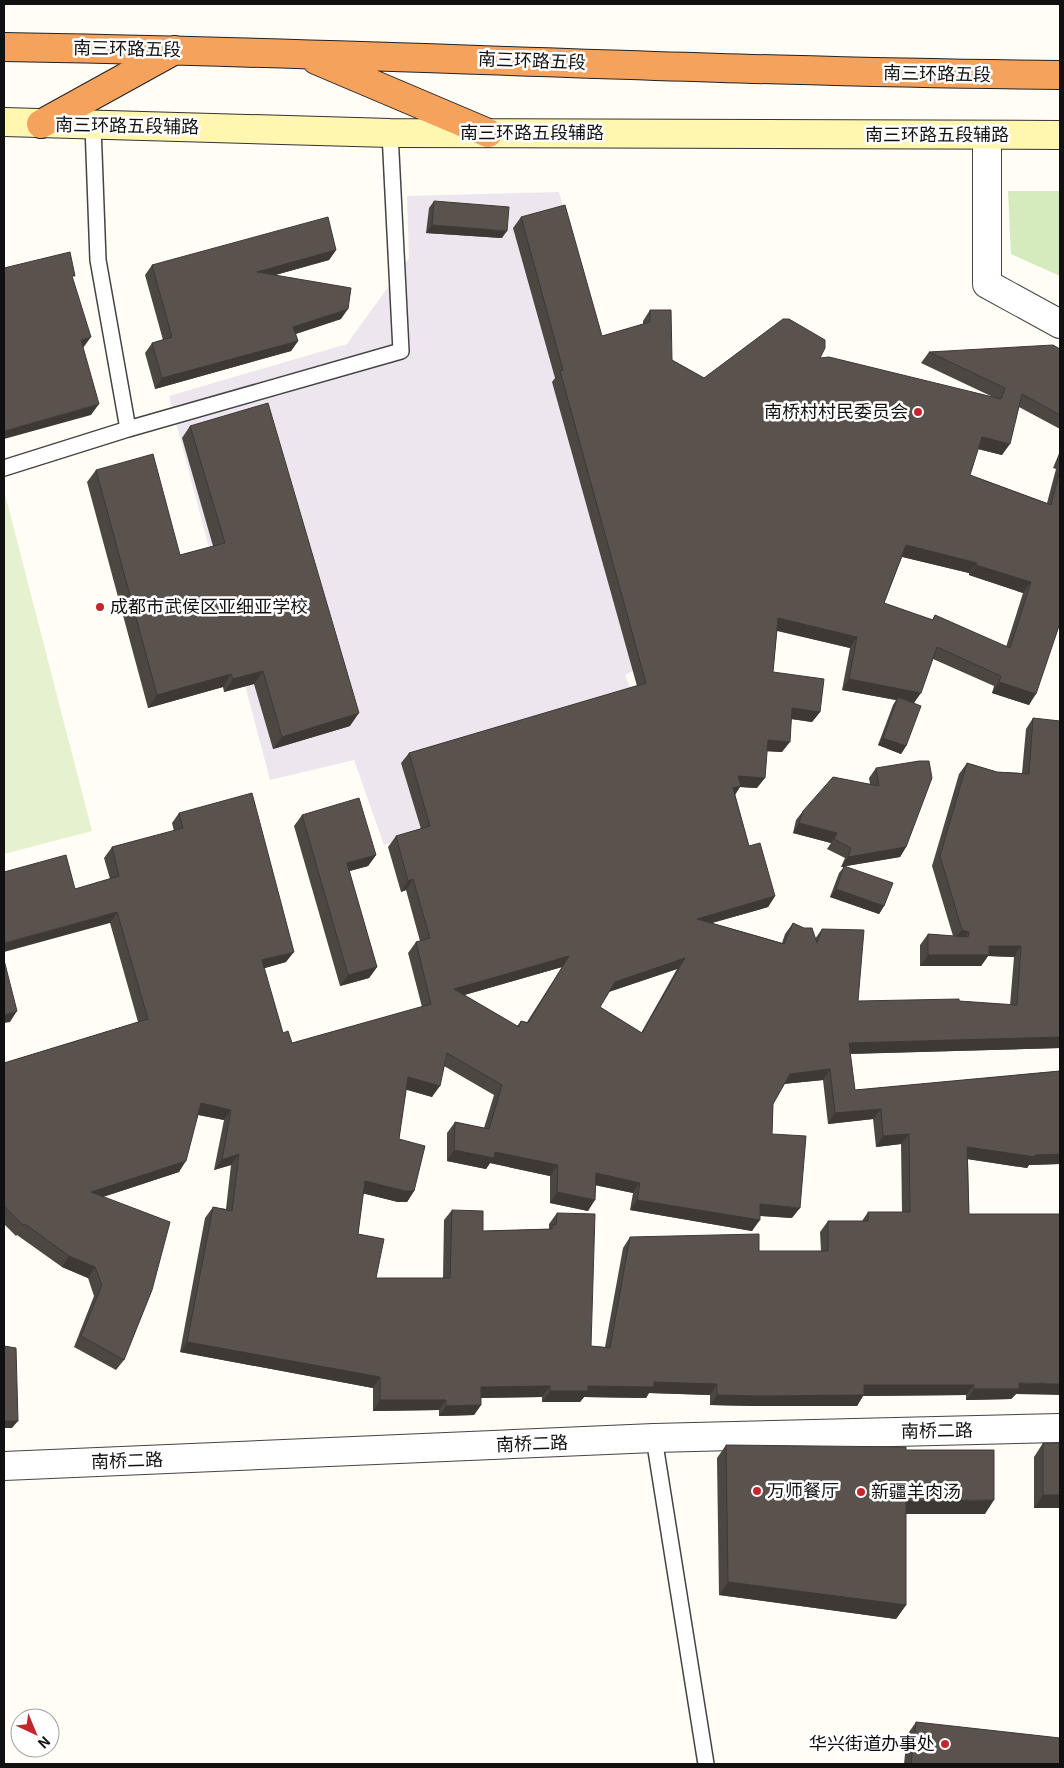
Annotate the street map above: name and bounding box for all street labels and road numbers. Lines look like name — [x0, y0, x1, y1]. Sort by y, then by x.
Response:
street label: 南三环路五段 — [73, 33, 181, 61]
street label: 南三环路五段 — [478, 44, 586, 74]
street label: 南三环路五段 — [883, 58, 991, 86]
street label: 南三环路五段辅路 — [55, 110, 199, 138]
street label: 南三环路五段辅路 — [460, 118, 604, 144]
street label: 南三环路五段辅路 — [865, 120, 1009, 146]
street label: 南桥二路 — [901, 1415, 973, 1443]
street label: 南桥二路 — [495, 1428, 568, 1456]
street label: 南桥二路 — [90, 1445, 163, 1473]

